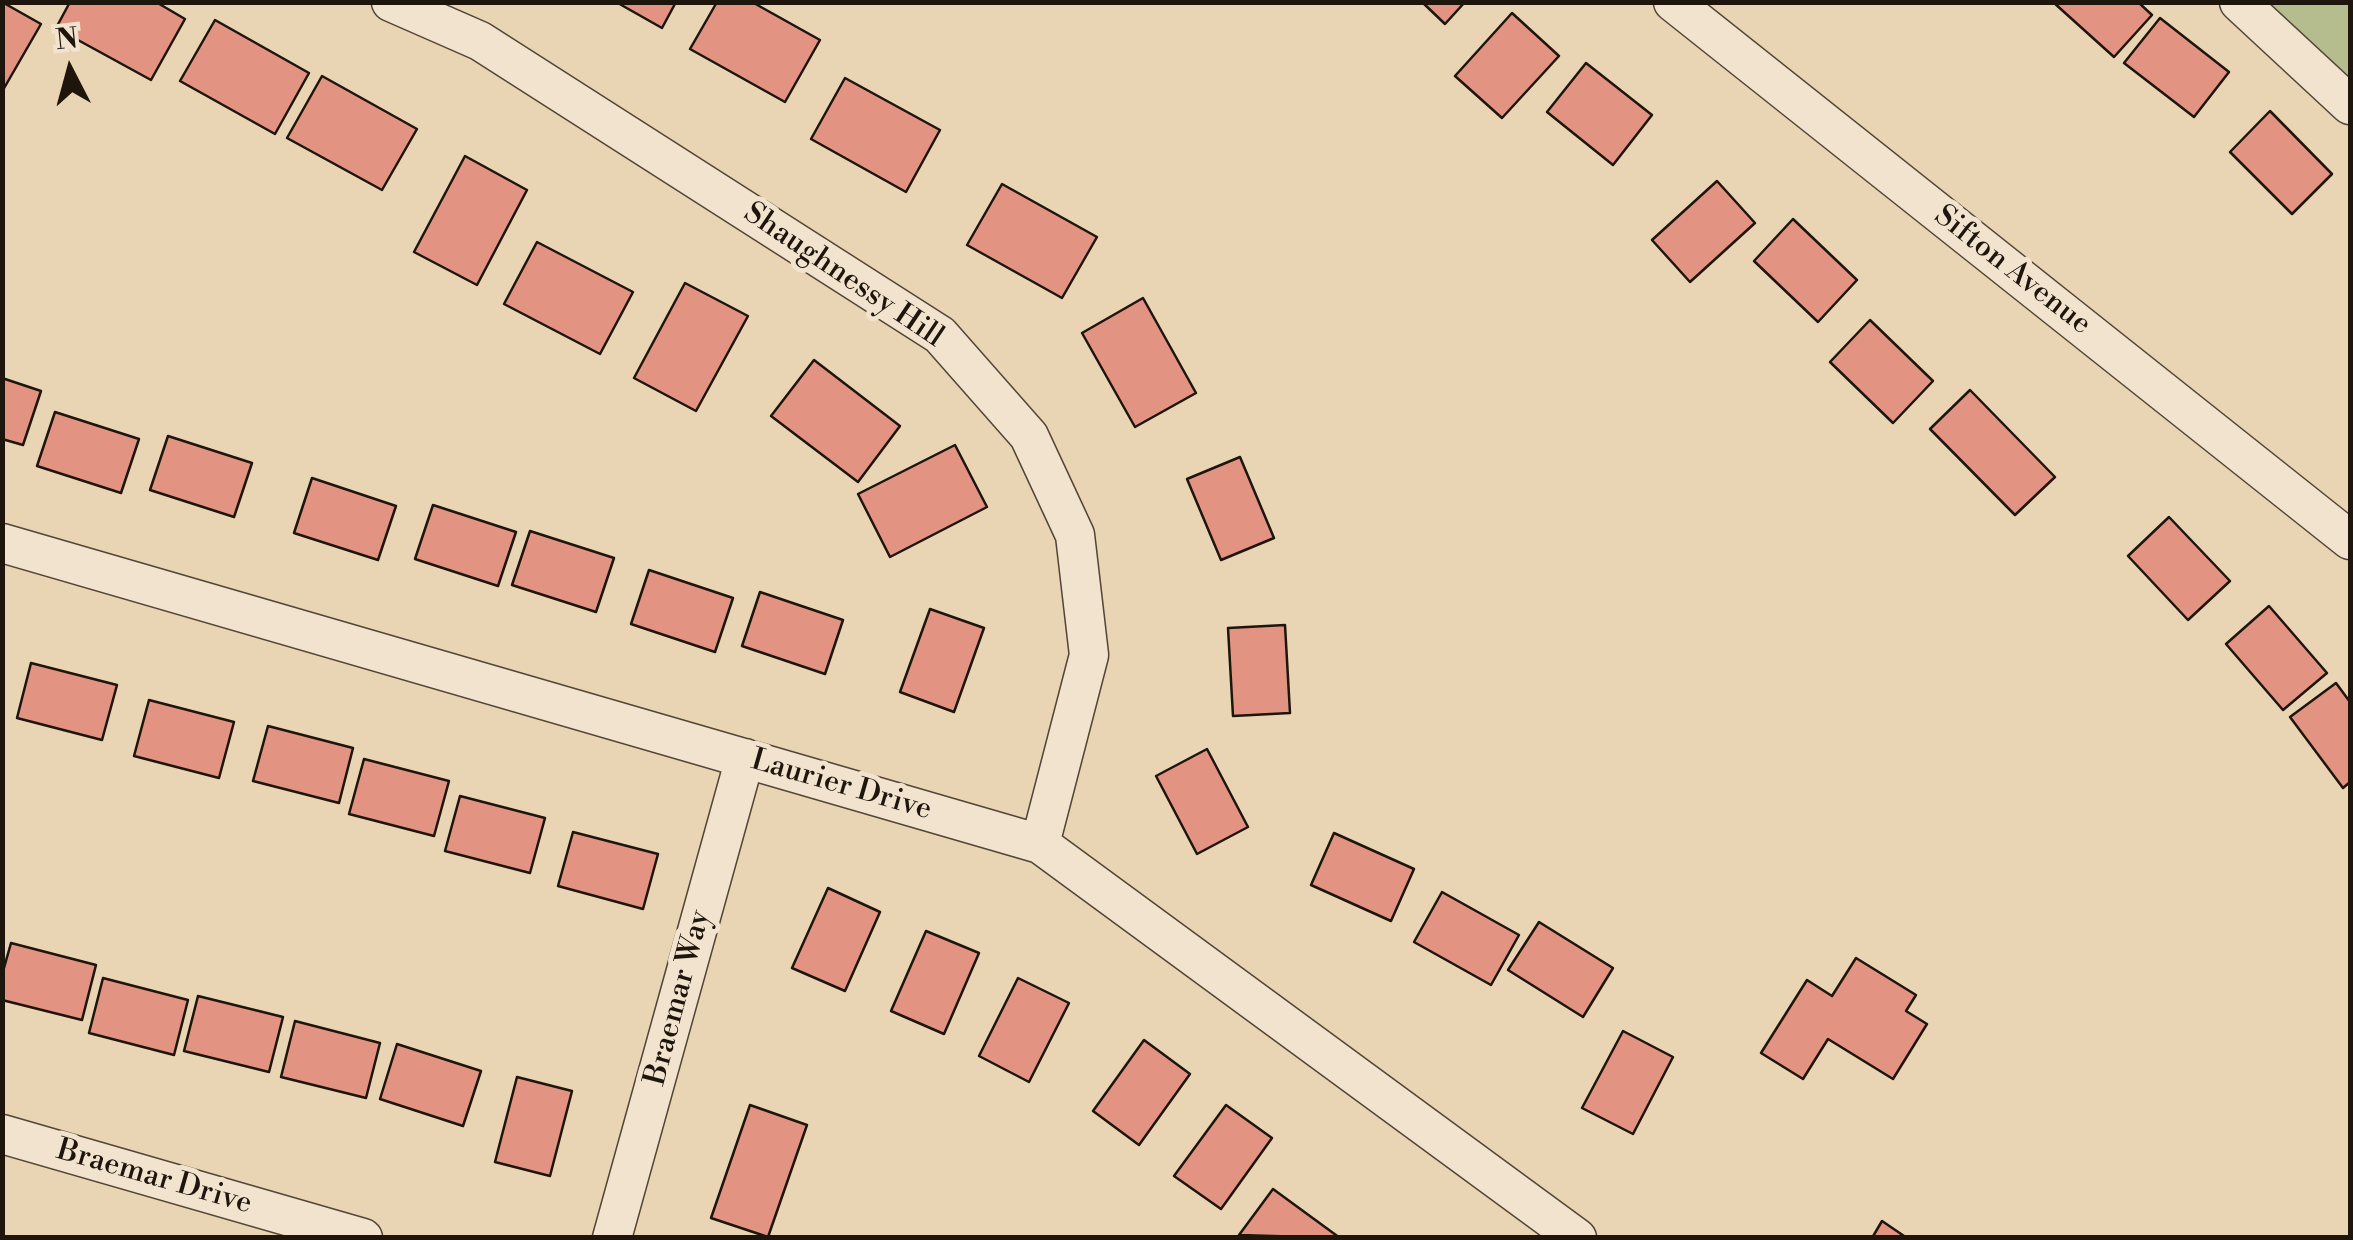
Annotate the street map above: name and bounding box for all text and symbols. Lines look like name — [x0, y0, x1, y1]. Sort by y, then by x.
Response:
north arrow — [20, 20, 120, 120]
text: N — [54, 21, 80, 58]
street label: Shaughnessy Hill — [736, 196, 950, 356]
street label: Sifton Avenue — [1926, 199, 2098, 343]
street label: Laurier Drive — [747, 743, 935, 829]
street label: Braemar Way — [638, 907, 720, 1089]
street label: Braemar Drive — [52, 1133, 256, 1223]

